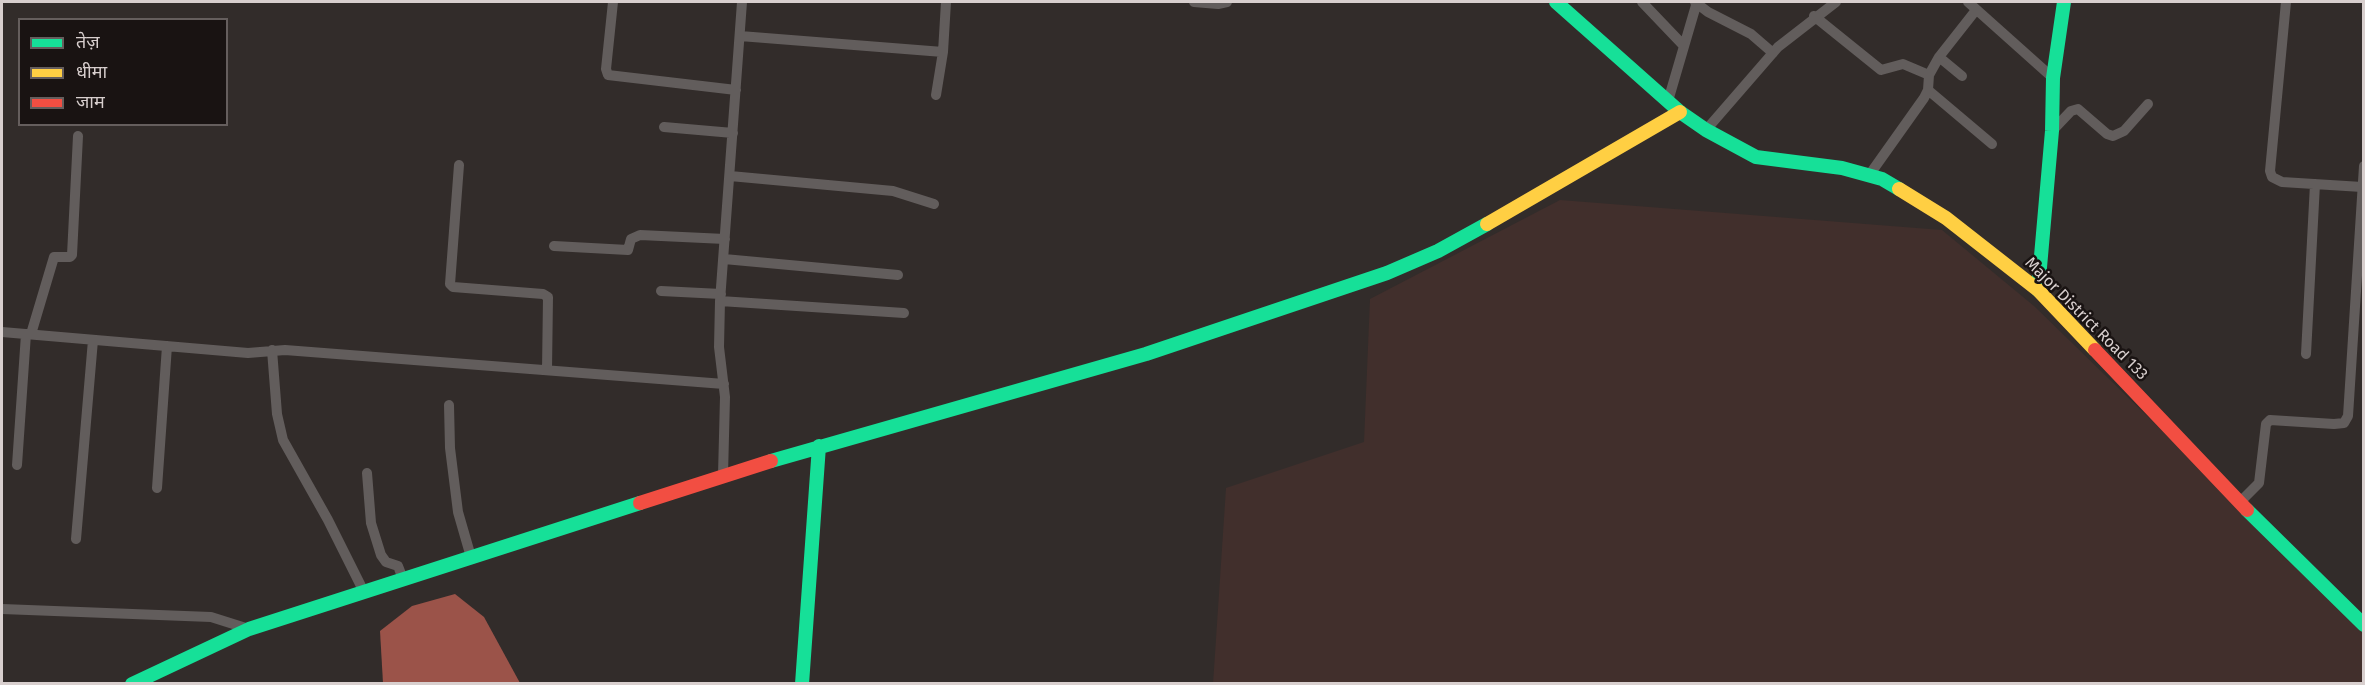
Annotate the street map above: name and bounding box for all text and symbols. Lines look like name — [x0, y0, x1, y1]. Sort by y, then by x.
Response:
legend — [18, 18, 228, 126]
text: तेज़ — [76, 31, 100, 53]
text: धीमा — [76, 61, 107, 83]
text: जाम — [76, 91, 105, 113]
street label: Major District Road 133 — [2021, 254, 2151, 384]

